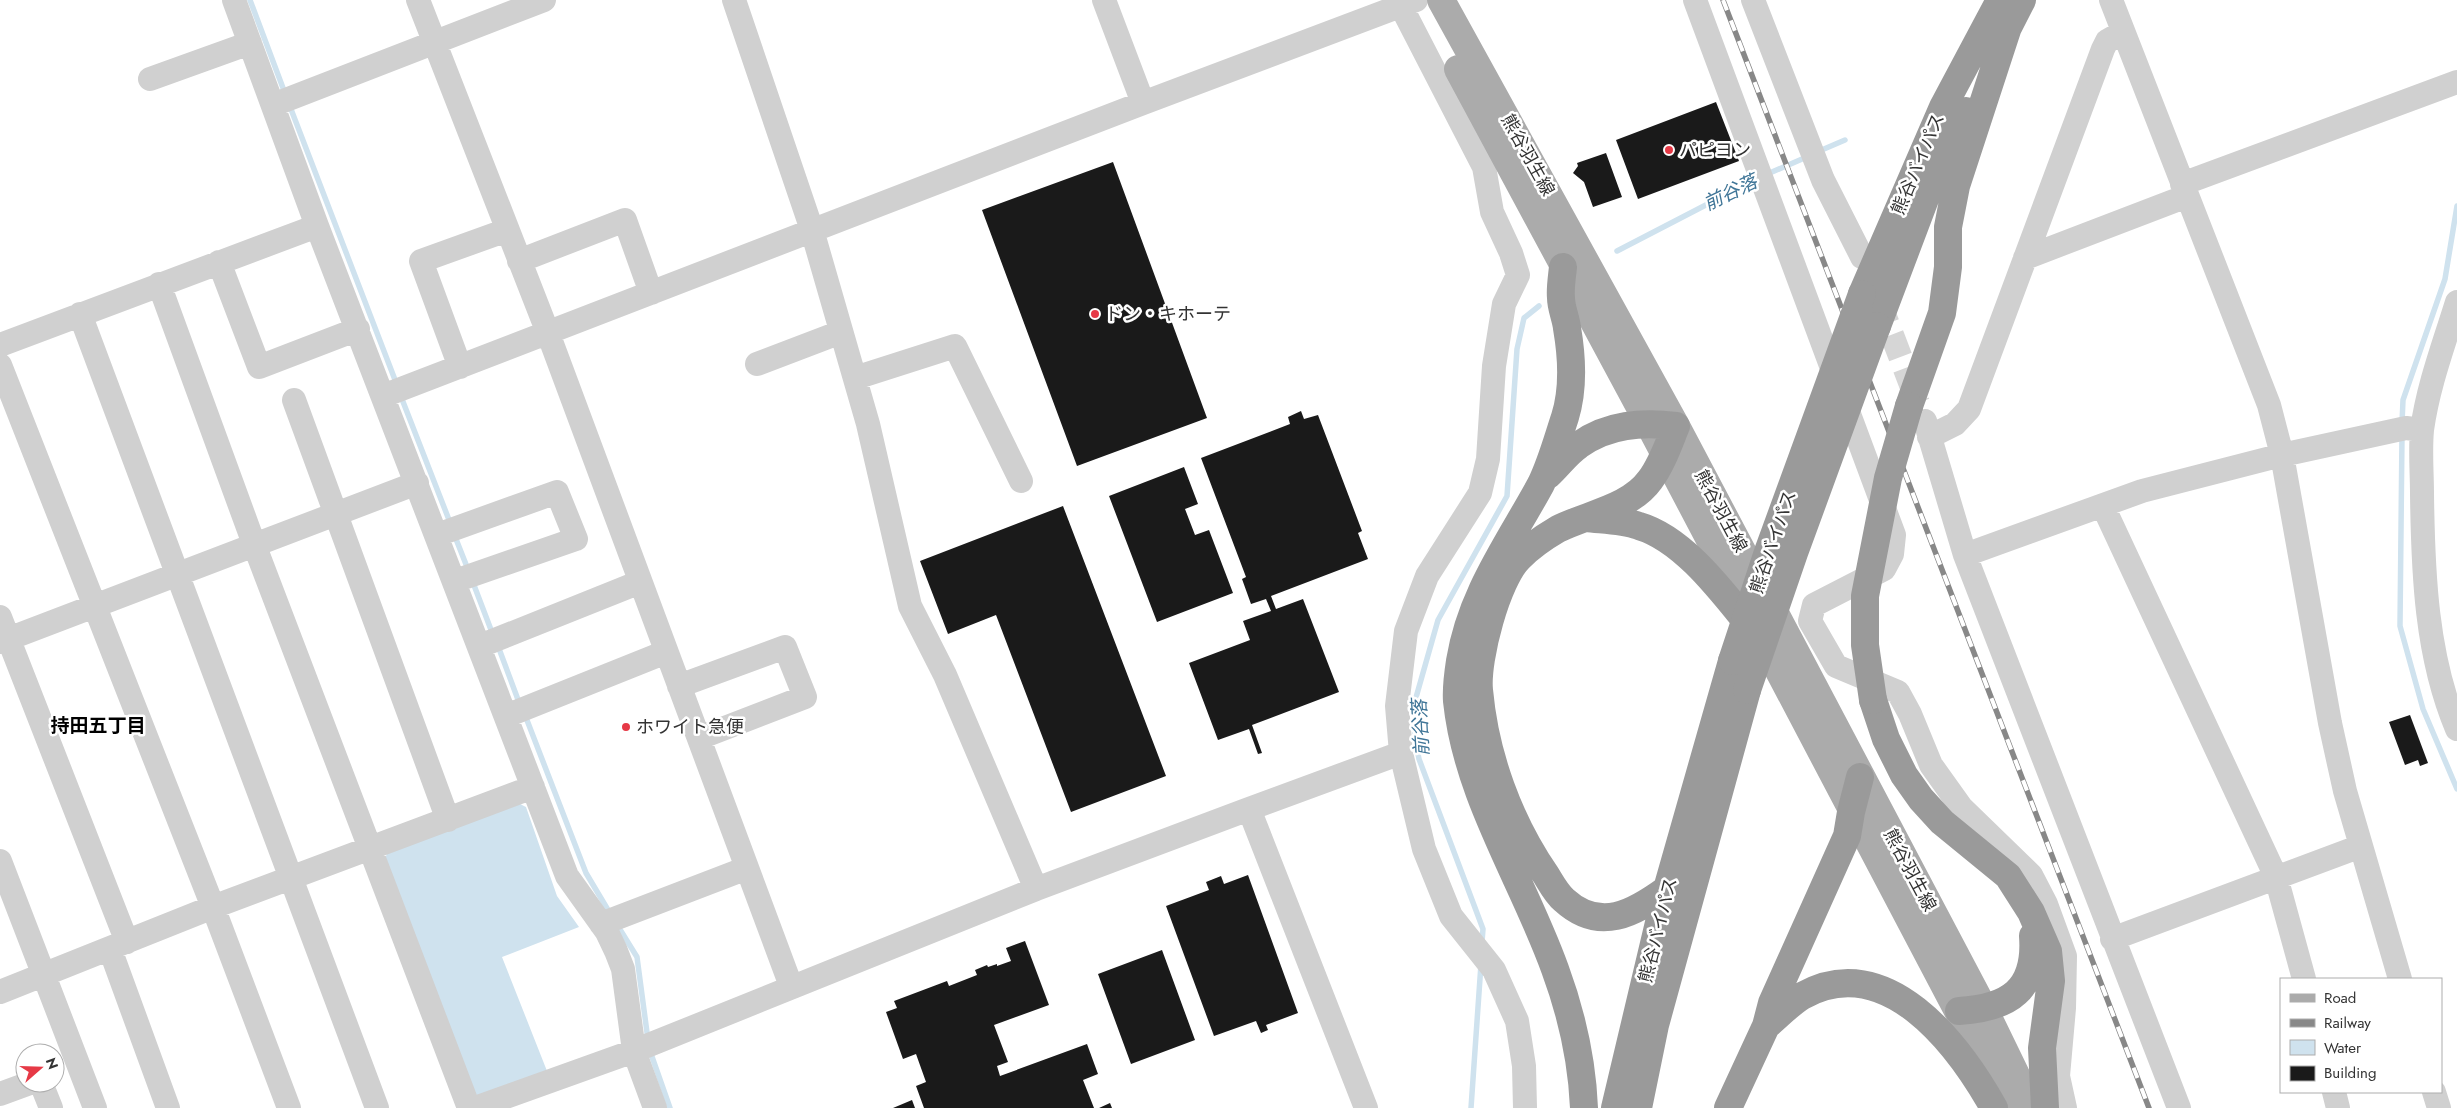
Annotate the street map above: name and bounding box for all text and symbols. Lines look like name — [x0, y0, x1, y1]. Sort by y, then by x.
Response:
street label: 熊谷羽生線 — [1495, 109, 1561, 201]
street label: 熊谷バイパス — [1885, 109, 1951, 219]
place label: パピヨン — [1679, 137, 1751, 163]
marker: パピヨン — [1663, 144, 1675, 156]
water label: 前谷落 — [1699, 167, 1764, 217]
place label: ドン・キホーテ — [1105, 301, 1231, 327]
marker: ドン・キホーテ — [1089, 308, 1101, 320]
street label: 熊谷羽生線 — [1688, 465, 1754, 557]
street label: 熊谷バイパス — [1743, 487, 1803, 597]
water label: 前谷落 — [1405, 696, 1435, 757]
district label: 持田五丁目 — [50, 712, 146, 739]
place label: ホワイト急便 — [636, 714, 744, 740]
marker: ホワイト急便 — [620, 721, 632, 733]
street label: 熊谷羽生線 — [1877, 824, 1943, 916]
street label: 熊谷バイパス — [1632, 875, 1684, 985]
legend — [2280, 978, 2442, 1093]
text: Road — [2324, 987, 2356, 1009]
text: Railway — [2324, 1012, 2371, 1034]
text: Water — [2324, 1037, 2362, 1059]
north arrow — [15, 1043, 65, 1093]
text: N — [41, 1055, 64, 1072]
text: Building — [2324, 1062, 2376, 1084]

